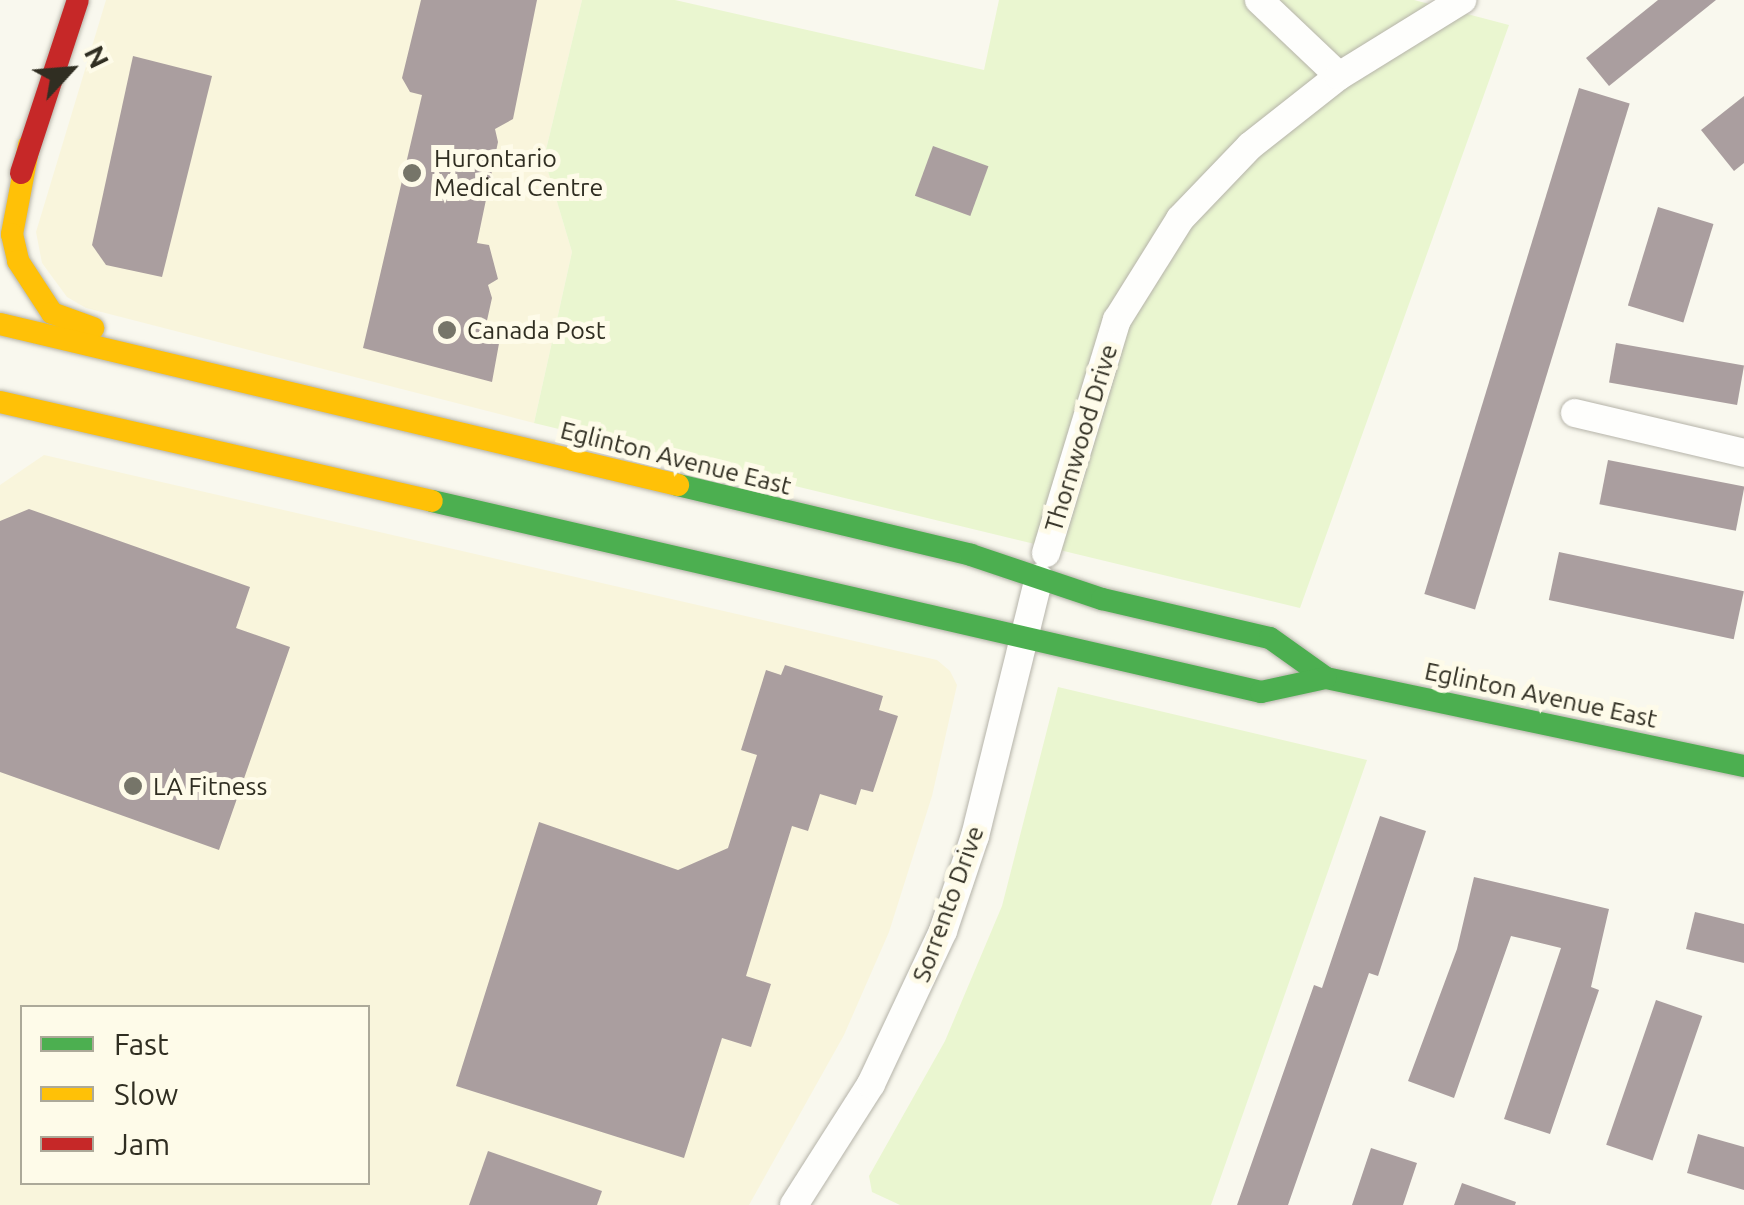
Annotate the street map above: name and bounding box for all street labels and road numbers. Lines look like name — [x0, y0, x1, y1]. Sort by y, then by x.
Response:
street label: Thornwood Drive — [1038, 341, 1124, 535]
street label: Eglinton Avenue East — [557, 415, 795, 501]
street label: Eglinton Avenue East — [1422, 656, 1660, 734]
street label: Sorrento Drive — [906, 822, 990, 986]

